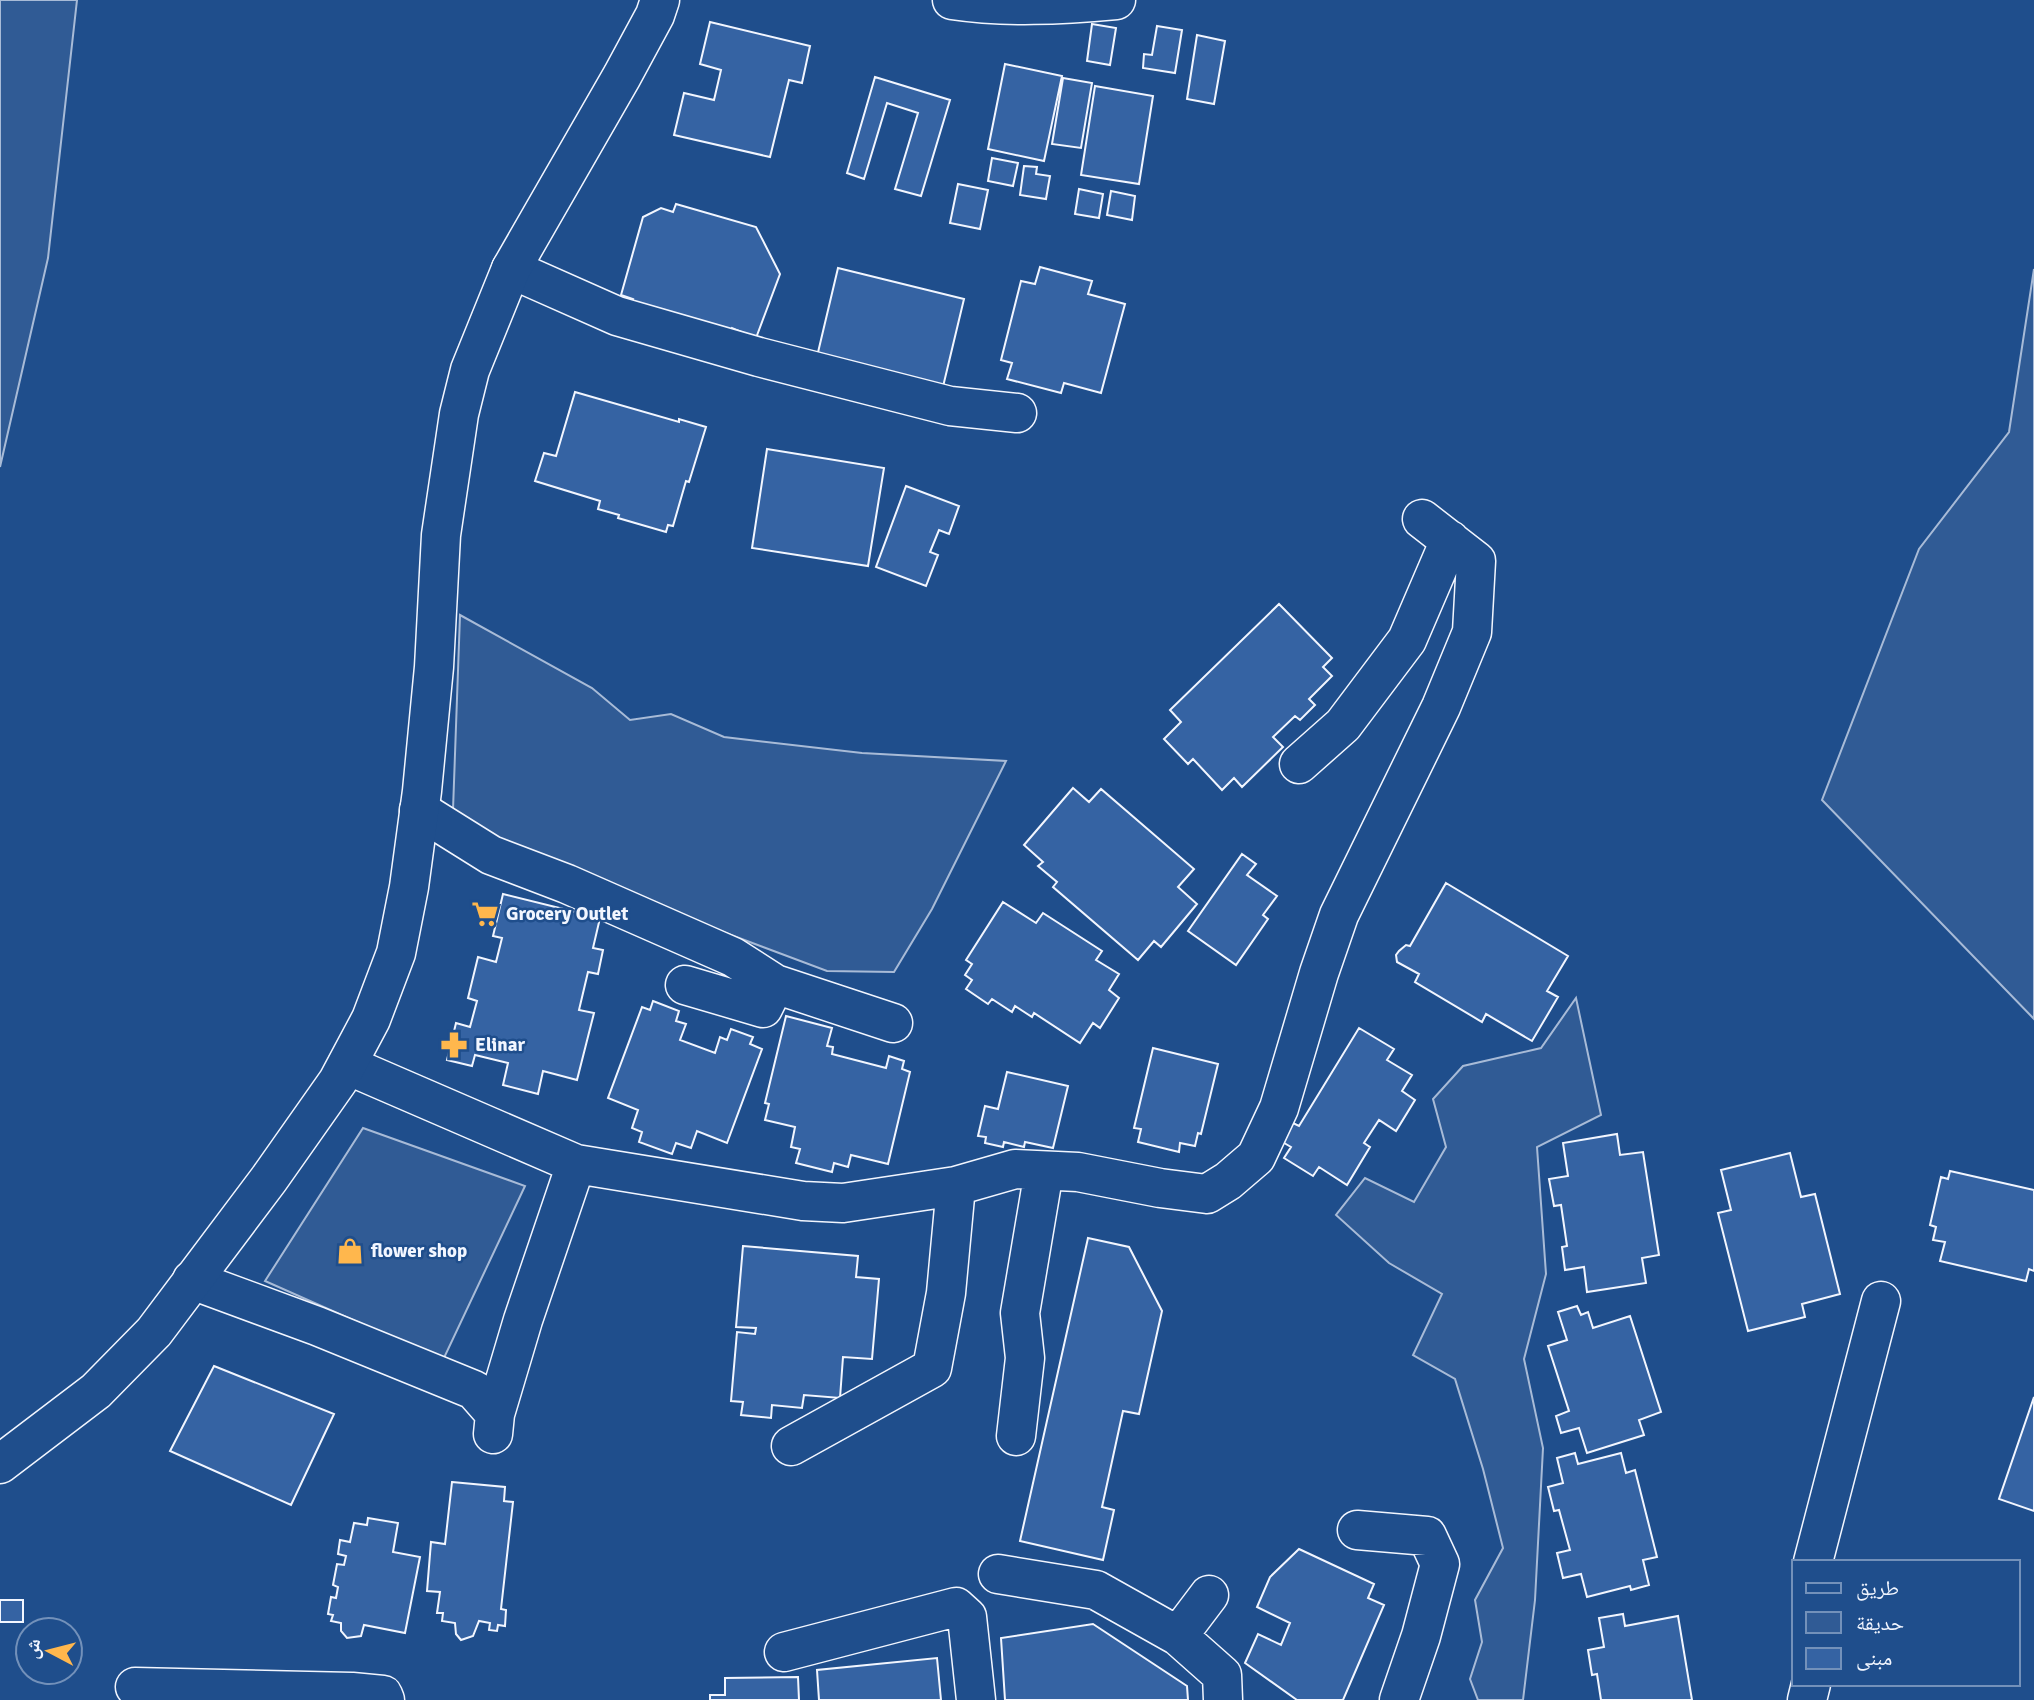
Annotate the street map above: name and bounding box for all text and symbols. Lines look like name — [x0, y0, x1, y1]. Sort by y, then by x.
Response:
supermarket icon: Grocery Outlet — [470, 899, 500, 929]
place label: Grocery Outlet — [506, 902, 628, 926]
pharmacy icon: Elinar — [439, 1030, 469, 1060]
place label: Elinar — [475, 1033, 525, 1057]
shop icon: flower shop — [335, 1236, 365, 1266]
place label: flower shop — [370, 1239, 467, 1263]
legend — [1792, 1560, 2020, 1686]
text: طريق — [1856, 1575, 1899, 1601]
text: حديقة — [1856, 1610, 1904, 1636]
north arrow — [14, 1616, 84, 1686]
text: ش — [20, 1638, 46, 1661]
text: مبنى — [1856, 1645, 1892, 1671]

